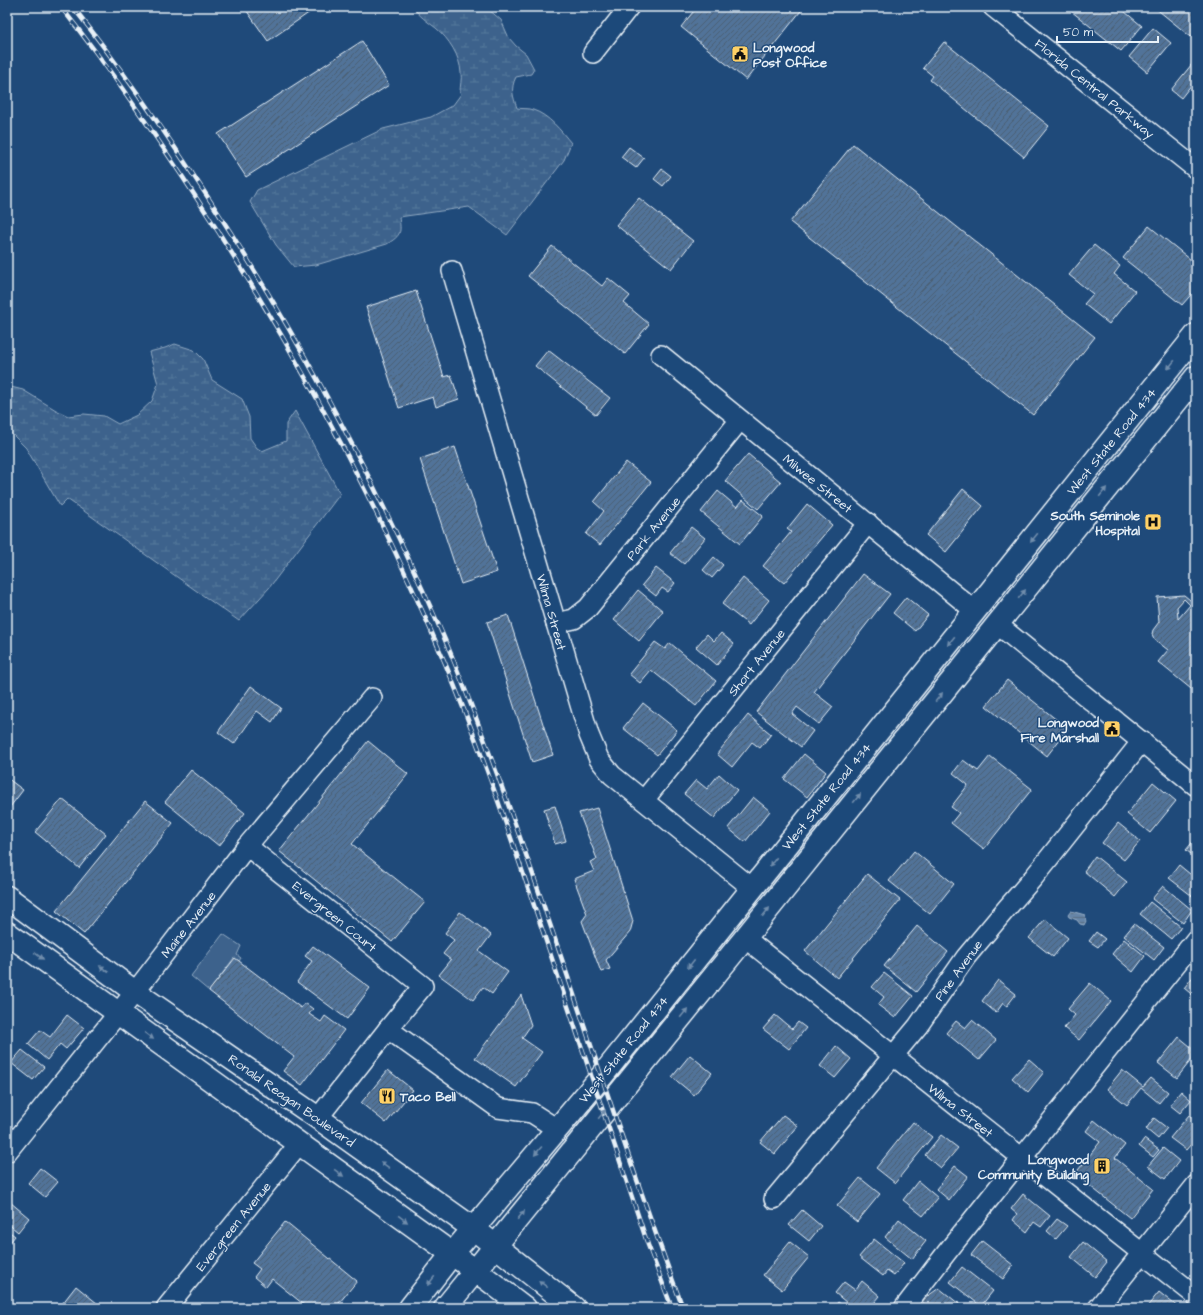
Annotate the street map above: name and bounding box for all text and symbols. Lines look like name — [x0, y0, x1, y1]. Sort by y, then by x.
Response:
scale bar — [1057, 18, 1158, 44]
text: 50 m — [1063, 24, 1094, 41]
street label: Florida Central Parkway — [1030, 35, 1158, 144]
place label: Longwood Post Office — [753, 39, 827, 72]
public building icon: Longwood Post Office — [730, 44, 750, 64]
one-way arrow — [1167, 360, 1176, 371]
street label: West State Road 434 — [1063, 384, 1161, 499]
street label: Milwee Street — [779, 450, 857, 518]
one-way arrow — [1099, 487, 1107, 498]
street label: Park Avenue — [622, 493, 685, 564]
place label: South Seminole Hospital — [1049, 507, 1140, 541]
hospital icon: South Seminole Hospital — [1143, 512, 1163, 532]
one-way arrow — [1029, 532, 1038, 543]
street label: Wilma Street — [532, 572, 571, 653]
one-way arrow — [1017, 588, 1026, 599]
street label: Short Avenue — [724, 625, 790, 700]
one-way arrow — [946, 635, 955, 646]
one-way arrow — [934, 691, 943, 702]
place label: Longwood Fire Marshall — [1020, 714, 1099, 747]
public building icon: Longwood Fire Marshall — [1102, 719, 1122, 739]
street label: West State Road 434 — [778, 739, 876, 854]
one-way arrow — [853, 793, 862, 804]
one-way arrow — [768, 857, 777, 868]
street label: Evergreen Court — [288, 877, 381, 958]
street label: Maine Avenue — [157, 887, 221, 962]
one-way arrow — [762, 907, 770, 918]
street label: Pine Avenue — [931, 936, 987, 1005]
one-way arrow — [33, 952, 44, 960]
one-way arrow — [687, 958, 695, 969]
one-way arrow — [99, 965, 109, 973]
street label: West State Road 434 — [575, 992, 673, 1107]
one-way arrow — [680, 1008, 689, 1019]
one-way arrow — [144, 1032, 155, 1040]
street label: Ronald Reagan Boulevard — [224, 1050, 359, 1152]
street label: Wilma Street — [924, 1080, 997, 1142]
restaurant icon: Taco Bell — [377, 1086, 397, 1106]
place label: Taco Bell — [399, 1088, 456, 1106]
one-way arrow — [598, 1109, 607, 1120]
one-way arrow — [534, 1146, 543, 1157]
place label: Longwood Community Building — [978, 1151, 1089, 1186]
building icon: Longwood Community Building — [1092, 1156, 1112, 1176]
one-way arrow — [380, 1161, 391, 1169]
one-way arrow — [334, 1169, 344, 1177]
street label: Evergreen Avenue — [192, 1178, 276, 1276]
one-way arrow — [516, 1210, 525, 1221]
one-way arrow — [397, 1214, 408, 1223]
one-way arrow — [427, 1276, 435, 1287]
one-way arrow — [538, 1280, 548, 1288]

